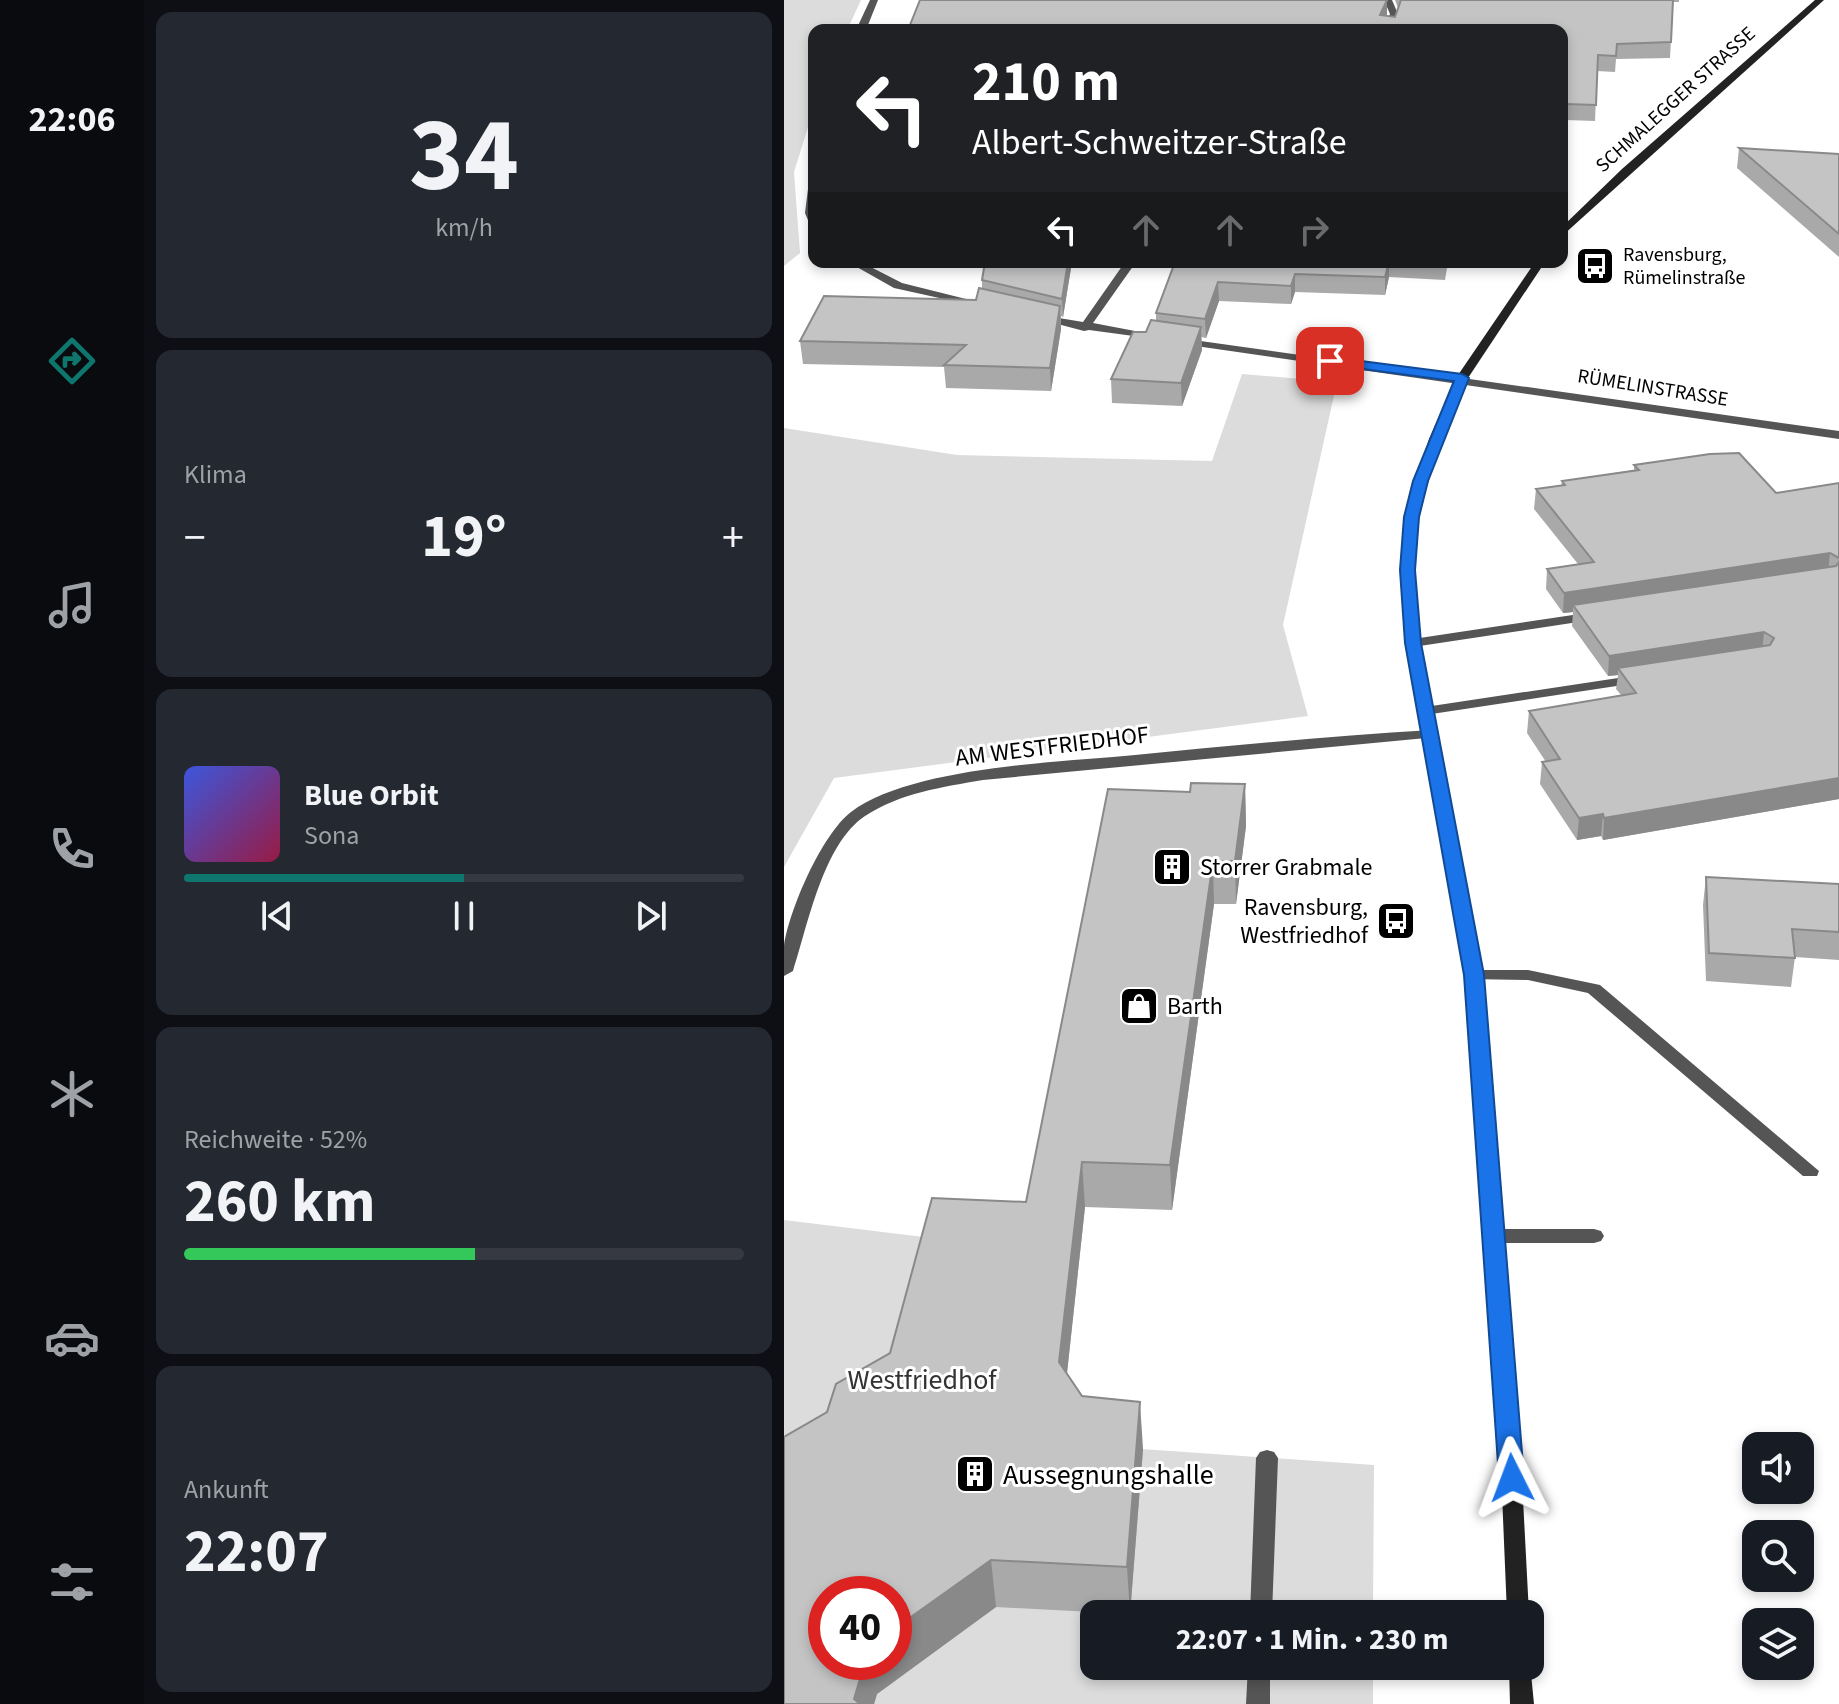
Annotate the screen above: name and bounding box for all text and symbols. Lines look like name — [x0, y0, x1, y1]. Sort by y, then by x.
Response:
street label: SCHMALEGGER STRASSE — [1590, 20, 1762, 179]
text: 210 m — [972, 43, 1120, 122]
icon: left — [840, 56, 944, 160]
text: 34 — [409, 83, 519, 231]
text: 22:06 — [29, 94, 115, 145]
text: Albert-Schweitzer-Straße — [972, 117, 1347, 168]
icon: left — [1040, 208, 1084, 252]
icon: ahead — [1124, 208, 1168, 252]
icon: ahead — [1208, 208, 1252, 252]
icon: right — [1292, 208, 1336, 252]
text: km/h — [435, 209, 493, 246]
place label: Ravensburg, Rümelinstraße — [1623, 241, 1746, 292]
bus stop icon: Ravensburg, Rümelinstraße — [1574, 245, 1616, 287]
pin — [1296, 327, 1364, 395]
icon: directions — [44, 333, 100, 389]
icon: arrive — [1308, 339, 1352, 383]
street label: RÜMELINSTRASSE — [1576, 362, 1730, 414]
text: Klima — [184, 456, 247, 493]
text: 19° — [421, 495, 507, 580]
text: − — [184, 507, 206, 570]
text: + — [722, 507, 744, 570]
icon: music — [44, 577, 100, 633]
street label: AM WESTFRIEDHOF — [953, 717, 1151, 776]
text: Blue Orbit — [304, 774, 439, 817]
text: Sona — [304, 817, 359, 854]
icon: phone — [44, 821, 100, 877]
building icon: Storrer Grabmale — [1151, 846, 1193, 888]
place label: Storrer Grabmale — [1200, 850, 1372, 885]
place label: Ravensburg, Westfriedhof — [1240, 890, 1369, 953]
icon: previous — [255, 894, 299, 938]
icon: pause — [442, 894, 486, 938]
icon: next — [629, 894, 673, 938]
bus stop icon: Ravensburg, Westfriedhof — [1375, 900, 1417, 942]
shop icon: Barth — [1118, 985, 1160, 1027]
place label: Barth — [1167, 989, 1223, 1024]
icon: climate — [44, 1066, 100, 1122]
text: Reichweite · 52% — [184, 1121, 367, 1158]
text: 260 km — [184, 1160, 375, 1245]
icon: car — [44, 1310, 100, 1366]
park label: Westfriedhof — [847, 1360, 997, 1400]
map controls — [1742, 1432, 1814, 1680]
button: sound — [1742, 1432, 1814, 1504]
position arrow — [1470, 1436, 1554, 1520]
building icon: Aussegnungshalle — [954, 1453, 996, 1495]
place label: Aussegnungshalle — [1003, 1455, 1214, 1495]
text: Ankunft — [184, 1471, 269, 1508]
text: 22:07 — [184, 1510, 329, 1595]
button: search — [1742, 1520, 1814, 1592]
icon: filters — [44, 1554, 100, 1610]
speed limit sign: 40 — [808, 1576, 912, 1680]
button: layers — [1742, 1608, 1814, 1680]
text: 22:07 · 1 Min. · 230 m — [1176, 1618, 1448, 1661]

